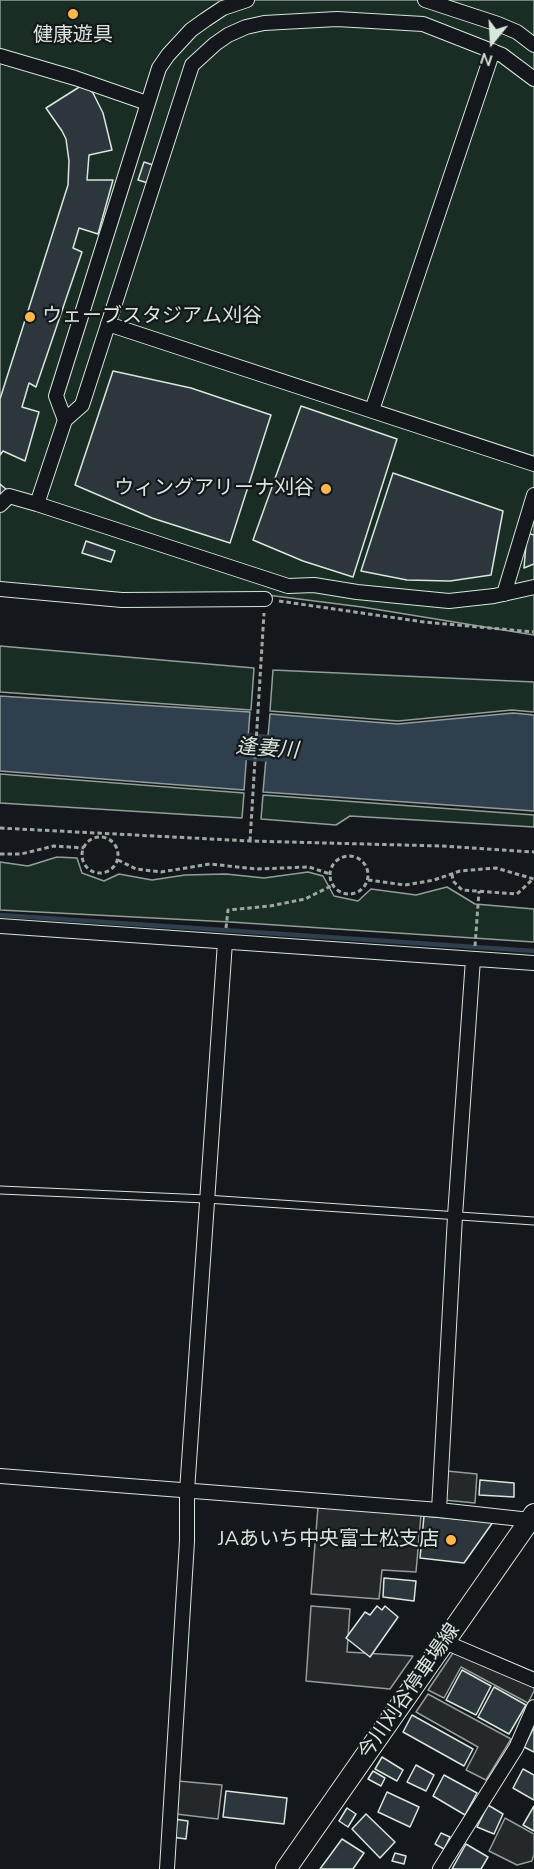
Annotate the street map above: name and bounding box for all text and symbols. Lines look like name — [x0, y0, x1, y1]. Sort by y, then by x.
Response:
marker: 健康遊具 — [66, 7, 80, 21]
north arrow — [462, 12, 522, 72]
place label: 健康遊具 — [33, 24, 113, 48]
text: N — [477, 47, 496, 71]
place label: ウェーブスタジアム刈谷 — [42, 305, 262, 329]
marker: ウェーブスタジアム刈谷 — [23, 310, 37, 324]
place label: ウィングアリーナ刈谷 — [114, 477, 314, 501]
marker: ウィングアリーナ刈谷 — [319, 482, 333, 496]
water label: 逢妻川 — [235, 735, 299, 765]
place label: JAあいち中央富士松支店 — [218, 1528, 439, 1552]
marker: JAあいち中央富士松支店 — [444, 1533, 458, 1547]
street label: 今川刈谷停車場線 — [354, 1620, 466, 1764]

